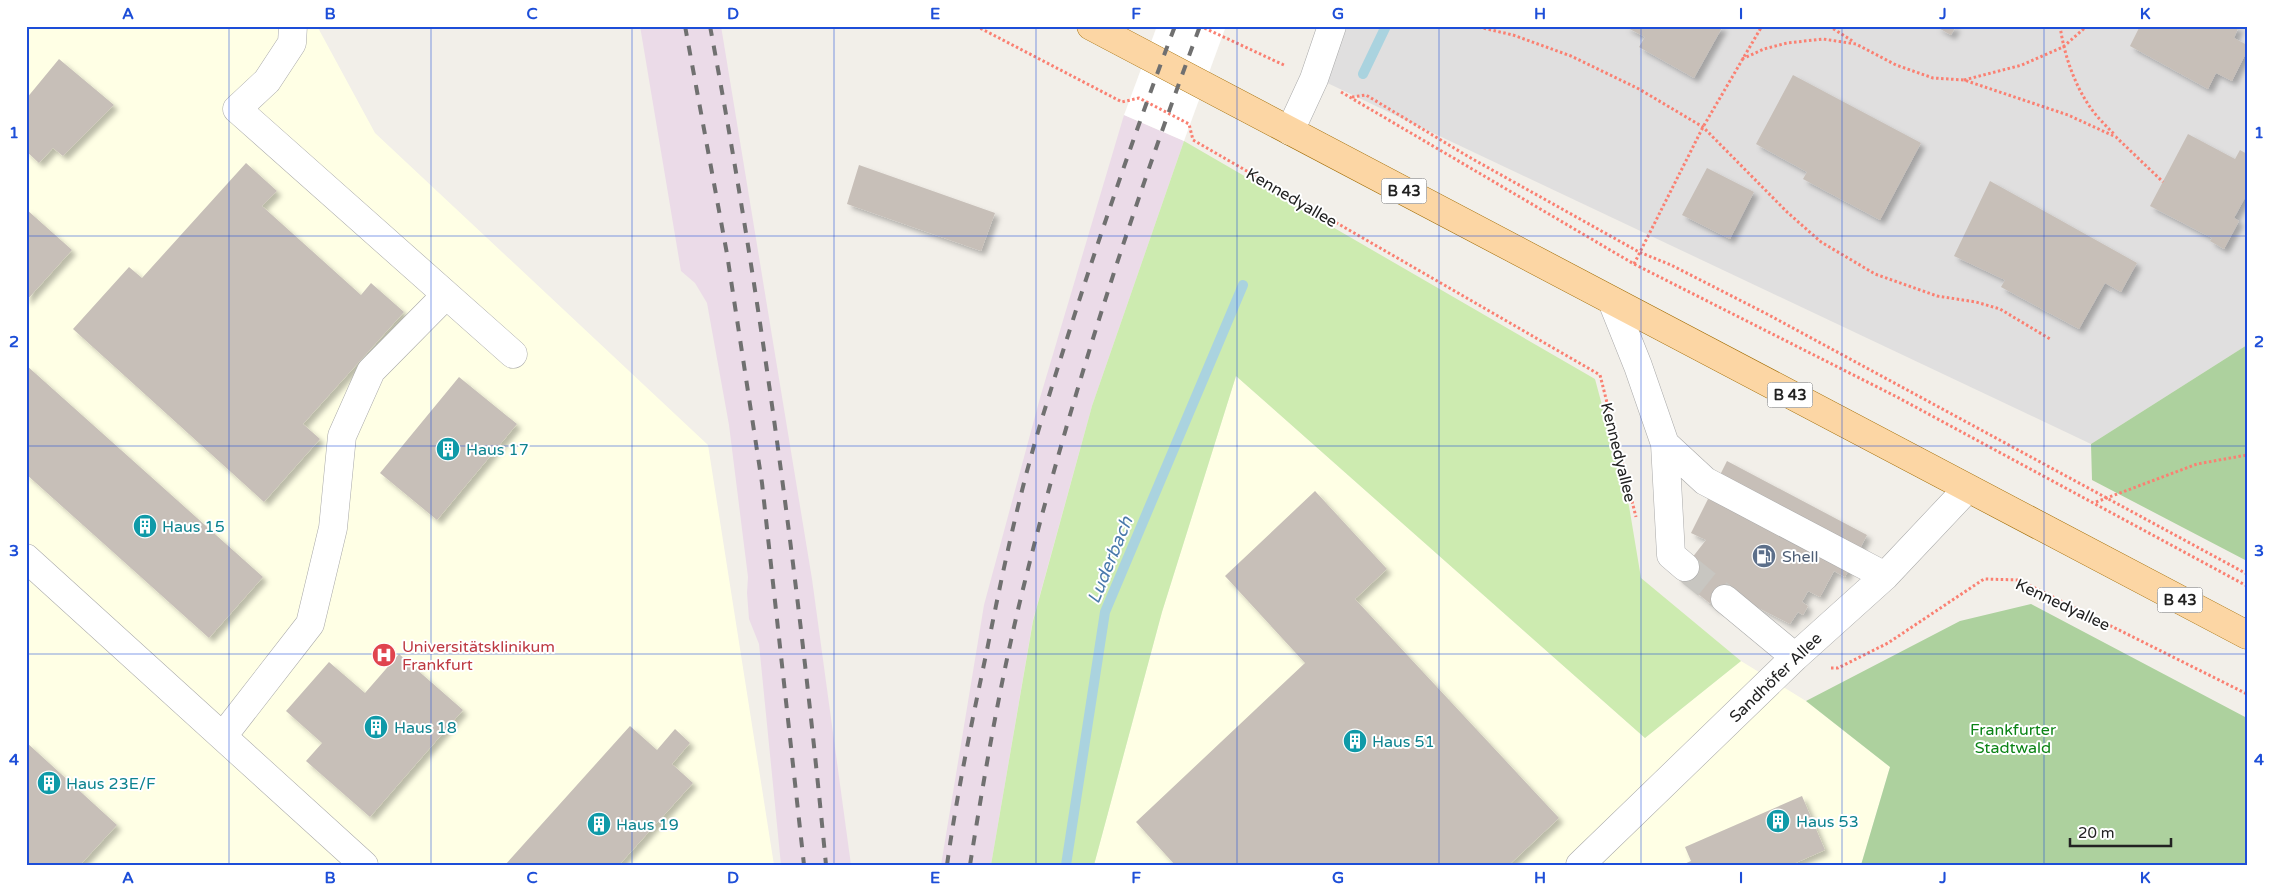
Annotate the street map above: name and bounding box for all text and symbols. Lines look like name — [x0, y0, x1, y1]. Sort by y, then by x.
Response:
text: A — [122, 4, 134, 24]
text: B — [324, 4, 336, 24]
text: C — [526, 4, 538, 24]
text: D — [727, 4, 739, 24]
text: E — [930, 4, 940, 24]
text: F — [1131, 4, 1141, 24]
text: G — [1332, 4, 1344, 24]
text: H — [1534, 4, 1546, 24]
text: I — [1739, 4, 1743, 24]
text: J — [1938, 4, 1947, 24]
text: K — [2140, 4, 2151, 24]
text: 1 — [9, 123, 19, 143]
text: 1 — [2254, 123, 2264, 143]
street label: Kennedyallee — [1242, 164, 1341, 232]
road number: B 43 — [1382, 178, 1426, 204]
text: 2 — [9, 332, 19, 352]
text: 2 — [2254, 332, 2264, 352]
road number: B 43 — [1768, 382, 1812, 408]
street label: Kennedyallee — [1596, 400, 1640, 504]
building icon: Haus 17 — [435, 436, 461, 462]
place label: Haus 17 — [466, 440, 529, 460]
water label: Luderbach — [1083, 512, 1138, 607]
building icon: Haus 15 — [132, 513, 158, 539]
place label: Haus 15 — [162, 517, 225, 537]
text: 3 — [9, 541, 19, 561]
text: 3 — [2254, 541, 2264, 561]
fuel station icon: Shell — [1751, 543, 1777, 569]
place label: Shell — [1782, 547, 1819, 567]
street label: Kennedyallee — [2012, 574, 2113, 636]
road number: B 43 — [2158, 588, 2202, 612]
street label: Sandhöfer Allee — [1725, 628, 1826, 727]
place label: Universitätsklinikum Frankfurt — [402, 637, 555, 675]
hospital icon: Universitätsklinikum Frankfurt — [371, 642, 397, 668]
building icon: Haus 18 — [363, 714, 389, 740]
place label: Haus 18 — [394, 718, 457, 738]
park label: Frankfurter Stadtwald — [1970, 720, 2057, 758]
building icon: Haus 51 — [1342, 728, 1368, 754]
place label: Haus 51 — [1372, 732, 1435, 752]
text: 4 — [9, 750, 19, 770]
text: 4 — [2254, 750, 2264, 770]
building icon: Haus 23E/F — [36, 770, 62, 796]
place label: Haus 23E/F — [66, 774, 156, 794]
building icon: Haus 53 — [1765, 808, 1791, 834]
building icon: Haus 19 — [586, 811, 612, 837]
place label: Haus 53 — [1796, 812, 1859, 832]
place label: Haus 19 — [616, 815, 679, 835]
scale bar — [2070, 816, 2172, 848]
text: 20 m — [2078, 824, 2115, 842]
text: A — [122, 868, 134, 888]
text: B — [324, 868, 336, 888]
text: C — [526, 868, 538, 888]
text: D — [727, 868, 739, 888]
text: E — [930, 868, 940, 888]
text: F — [1131, 868, 1141, 888]
text: G — [1332, 868, 1344, 888]
text: H — [1534, 868, 1546, 888]
text: I — [1739, 868, 1743, 888]
text: J — [1938, 868, 1947, 888]
text: K — [2140, 868, 2151, 888]

